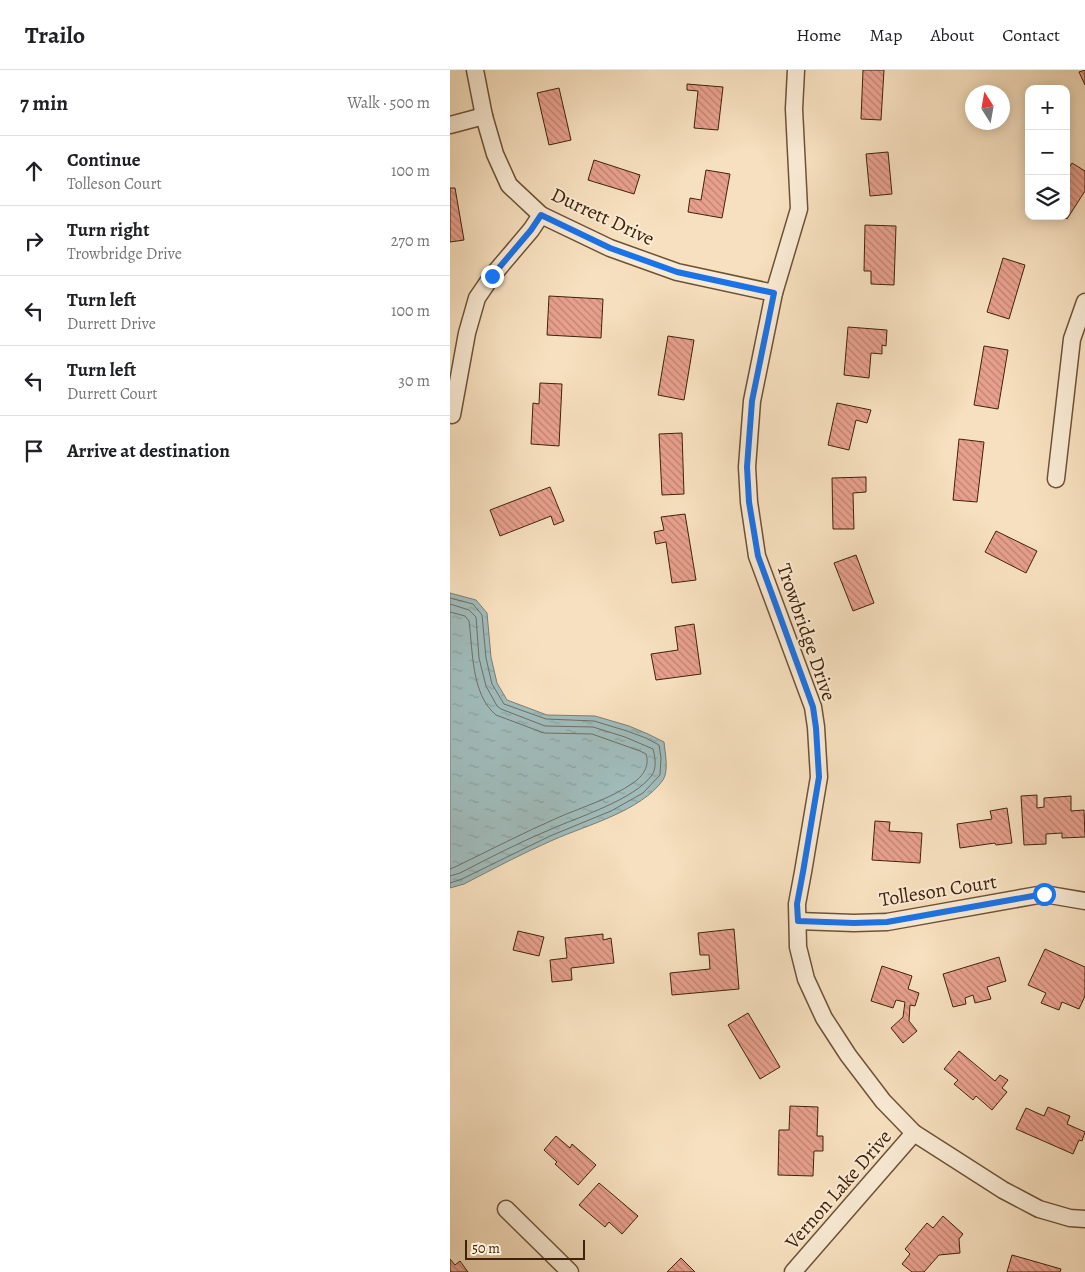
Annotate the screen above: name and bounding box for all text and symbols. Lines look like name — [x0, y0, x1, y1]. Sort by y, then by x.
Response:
text: Trailo — [25, 19, 85, 51]
text: Home — [796, 23, 841, 47]
text: Map — [869, 23, 902, 47]
text: About — [930, 23, 974, 47]
text: Contact — [1002, 23, 1060, 47]
north arrow — [965, 85, 1010, 130]
map controls — [1025, 85, 1070, 220]
button: + — [1025, 85, 1070, 130]
text: 7 min — [20, 89, 68, 117]
text: Walk · 500 m — [347, 92, 430, 114]
button: − — [1025, 130, 1070, 175]
text: Continue — [67, 147, 141, 173]
icon: ahead — [20, 157, 48, 185]
text: 100 m — [391, 160, 430, 182]
text: Tolleson Court — [67, 173, 162, 195]
button: layers — [1025, 175, 1070, 220]
street label: Durrett Drive — [547, 181, 659, 252]
text: Turn right — [67, 217, 149, 243]
icon: right — [20, 227, 48, 255]
text: 270 m — [391, 230, 430, 252]
text: Trowbridge Drive — [67, 243, 182, 265]
route end — [481, 265, 504, 288]
text: Turn left — [67, 287, 136, 313]
icon: left — [20, 297, 48, 325]
text: 100 m — [391, 300, 430, 322]
text: Durrett Drive — [67, 313, 156, 335]
text: Turn left — [67, 357, 136, 383]
icon: left — [20, 367, 48, 395]
text: 30 m — [398, 370, 430, 392]
text: Durrett Court — [67, 383, 158, 405]
icon: arrive — [20, 437, 48, 465]
text: Arrive at destination — [67, 438, 230, 464]
street label: Trowbridge Drive — [770, 560, 843, 704]
street label: Tolleson Court — [877, 868, 999, 913]
route start — [1033, 883, 1056, 906]
street label: Vernon Lake Drive — [778, 1124, 898, 1256]
scale bar — [465, 1237, 585, 1260]
text: 50 m — [472, 1239, 500, 1258]

